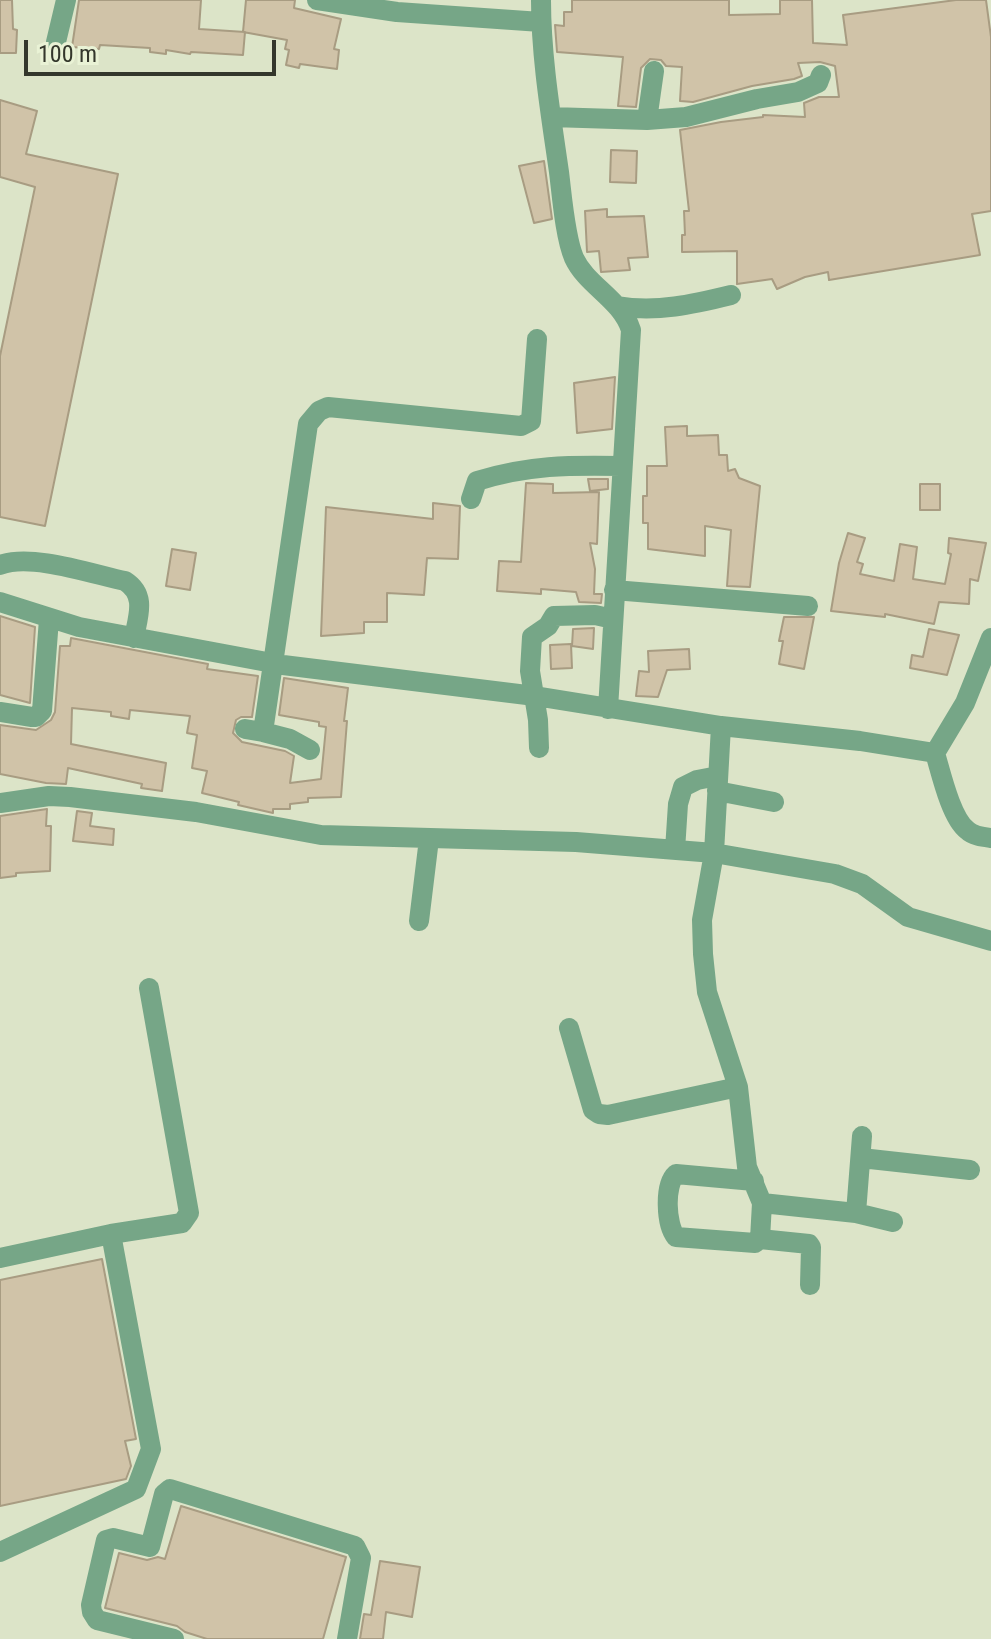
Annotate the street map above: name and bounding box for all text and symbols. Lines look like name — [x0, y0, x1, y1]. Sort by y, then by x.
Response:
scale bar — [28, 24, 280, 74]
text: 100 m — [38, 40, 97, 68]

